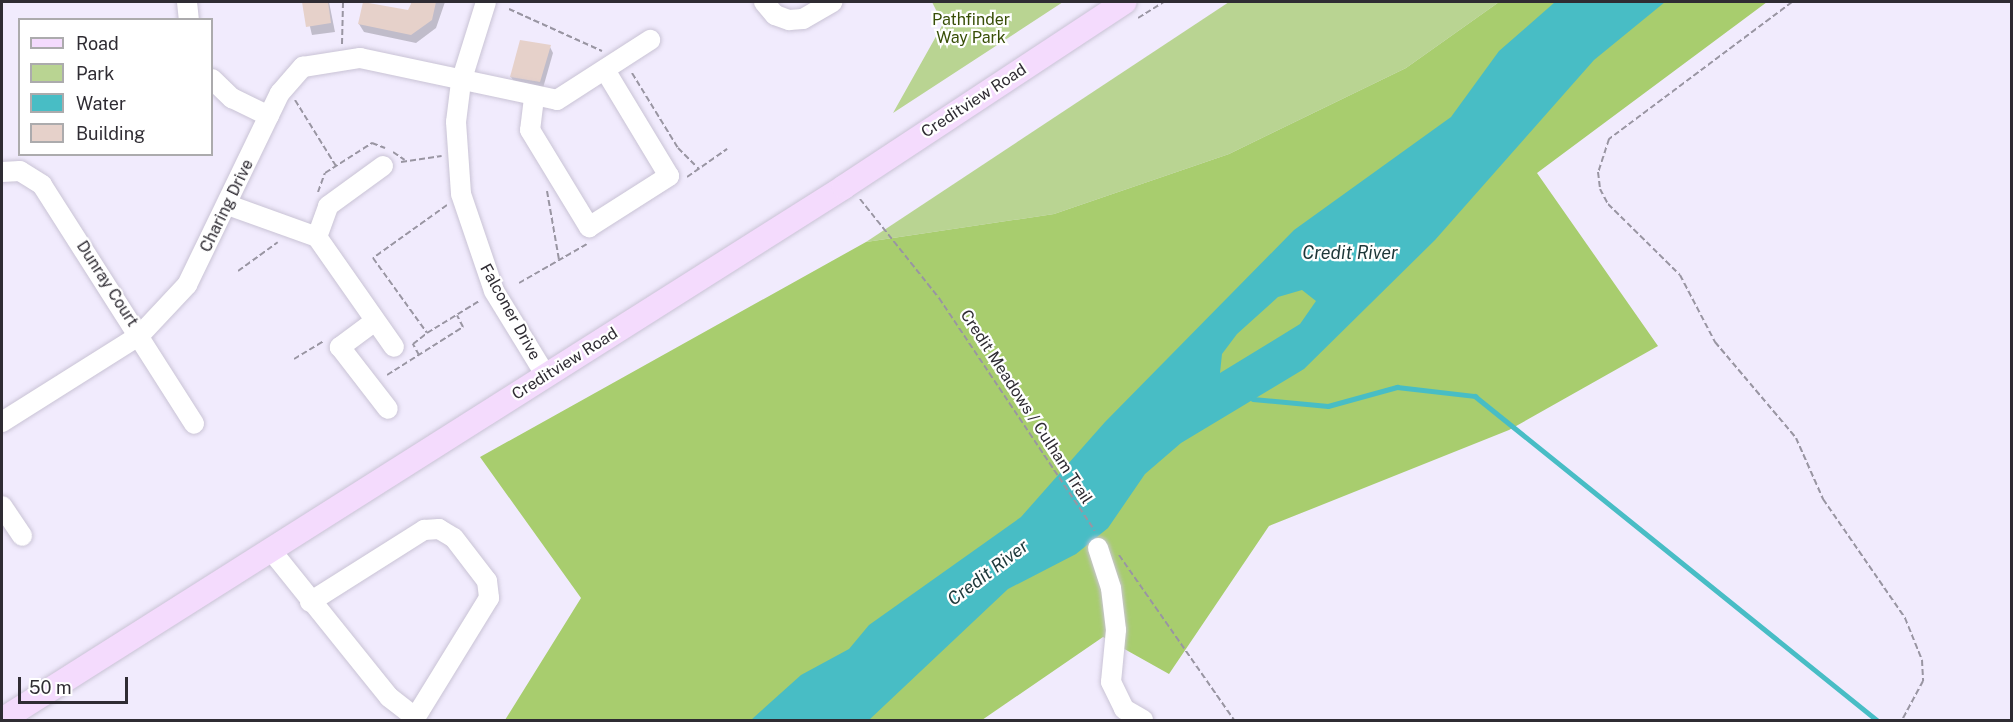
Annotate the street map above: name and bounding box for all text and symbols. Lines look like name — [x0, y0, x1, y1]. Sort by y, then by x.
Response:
park label: Pathfinder Way Park — [932, 10, 1010, 48]
legend — [18, 18, 213, 156]
text: Road — [76, 33, 119, 54]
street label: Creditview Road — [918, 60, 1030, 142]
text: Park — [76, 63, 114, 84]
text: Water — [76, 93, 126, 114]
text: Building — [76, 123, 145, 144]
street label: Charing Drive — [196, 157, 258, 255]
street label: Dunray Court — [72, 238, 142, 330]
water label: Credit River — [1302, 242, 1398, 264]
street label: Falconer Drive — [476, 261, 544, 363]
street label: Credit Meadows / Culham Trail — [956, 306, 1096, 508]
street label: Creditview Road — [508, 324, 622, 404]
water label: Credit River — [943, 536, 1033, 610]
scale bar — [21, 665, 130, 703]
text: 50 m — [29, 677, 72, 698]

